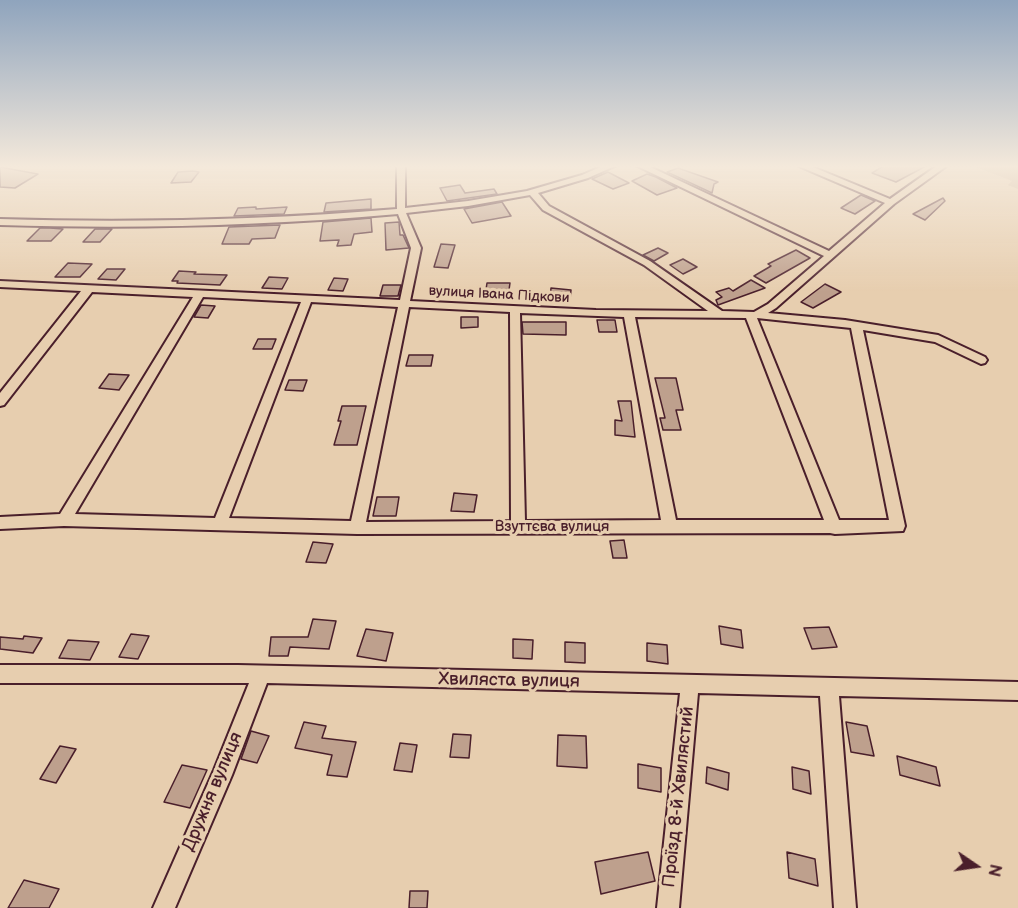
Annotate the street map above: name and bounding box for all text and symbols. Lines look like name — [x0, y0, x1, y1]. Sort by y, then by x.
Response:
street label: вулиця Івана Підкови — [428, 283, 570, 307]
street label: Взуттєва вулиця — [495, 518, 609, 536]
street label: Хвиляста вулиця — [438, 669, 580, 693]
street label: Проїзд 8-й Хвилястий — [659, 705, 699, 889]
street label: Дружня вулиця — [178, 729, 248, 855]
north arrow — [946, 836, 1006, 896]
text: N — [983, 862, 1005, 878]

